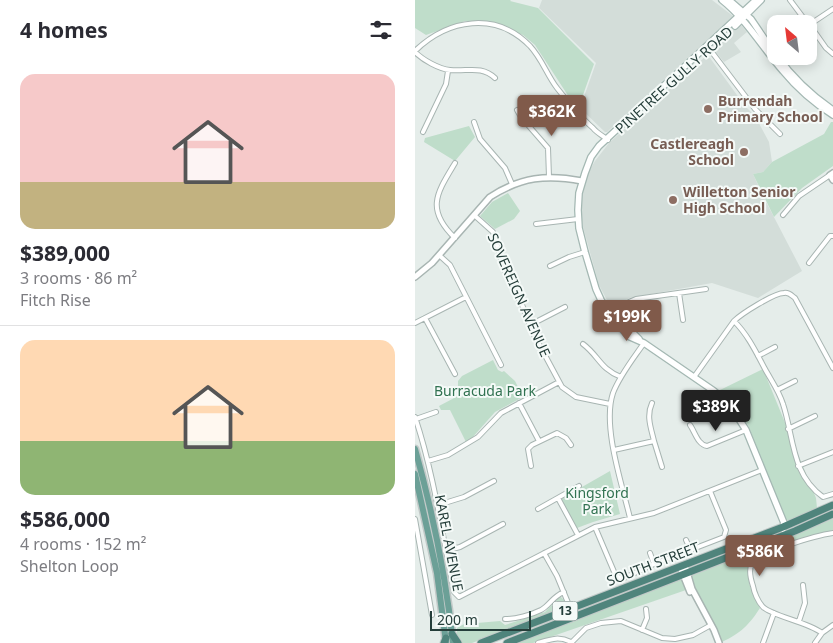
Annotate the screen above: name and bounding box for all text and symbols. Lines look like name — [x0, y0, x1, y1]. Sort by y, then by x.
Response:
north arrow — [767, 15, 817, 65]
map controls — [767, 15, 817, 65]
text: 4 homes — [20, 16, 108, 44]
icon: filters — [367, 16, 395, 44]
street label: PINETREE GULLY ROAD — [611, 22, 737, 138]
place label: Burrendah Primary School — [718, 91, 823, 126]
pin: $362K — [517, 94, 587, 137]
text: $362K — [528, 100, 576, 122]
marker: Burrendah Primary School — [702, 103, 714, 115]
icon: home — [163, 107, 253, 197]
place label: Castlereagh School — [650, 134, 734, 169]
marker: Castlereagh School — [738, 146, 750, 158]
place label: Willetton Senior High School — [683, 182, 796, 217]
marker: Willetton Senior High School — [667, 194, 679, 206]
street label: SOVEREIGN AVENUE — [484, 230, 555, 360]
text: $389,000 — [20, 239, 110, 267]
text: 3 rooms · 86 m² — [20, 267, 137, 289]
text: Fitch Rise — [20, 289, 91, 311]
pin: $199K — [592, 300, 662, 342]
text: $199K — [603, 305, 651, 327]
icon: home — [163, 372, 253, 462]
park label: Burracuda Park — [434, 381, 536, 400]
pin: $389K — [681, 390, 751, 432]
text: $389K — [692, 395, 740, 417]
park label: Kingsford Park — [565, 483, 629, 518]
street label: KAREL AVENUE — [431, 493, 468, 593]
text: $586,000 — [20, 505, 110, 533]
text: 4 rooms · 152 m² — [20, 533, 146, 555]
pin: $586K — [725, 534, 795, 577]
street label: SOUTH STREET — [604, 537, 702, 590]
text: $586K — [736, 540, 784, 562]
text: Shelton Loop — [20, 555, 119, 577]
road number: 13 — [553, 602, 577, 620]
scale bar — [430, 608, 531, 631]
text: 200 m — [437, 610, 478, 629]

